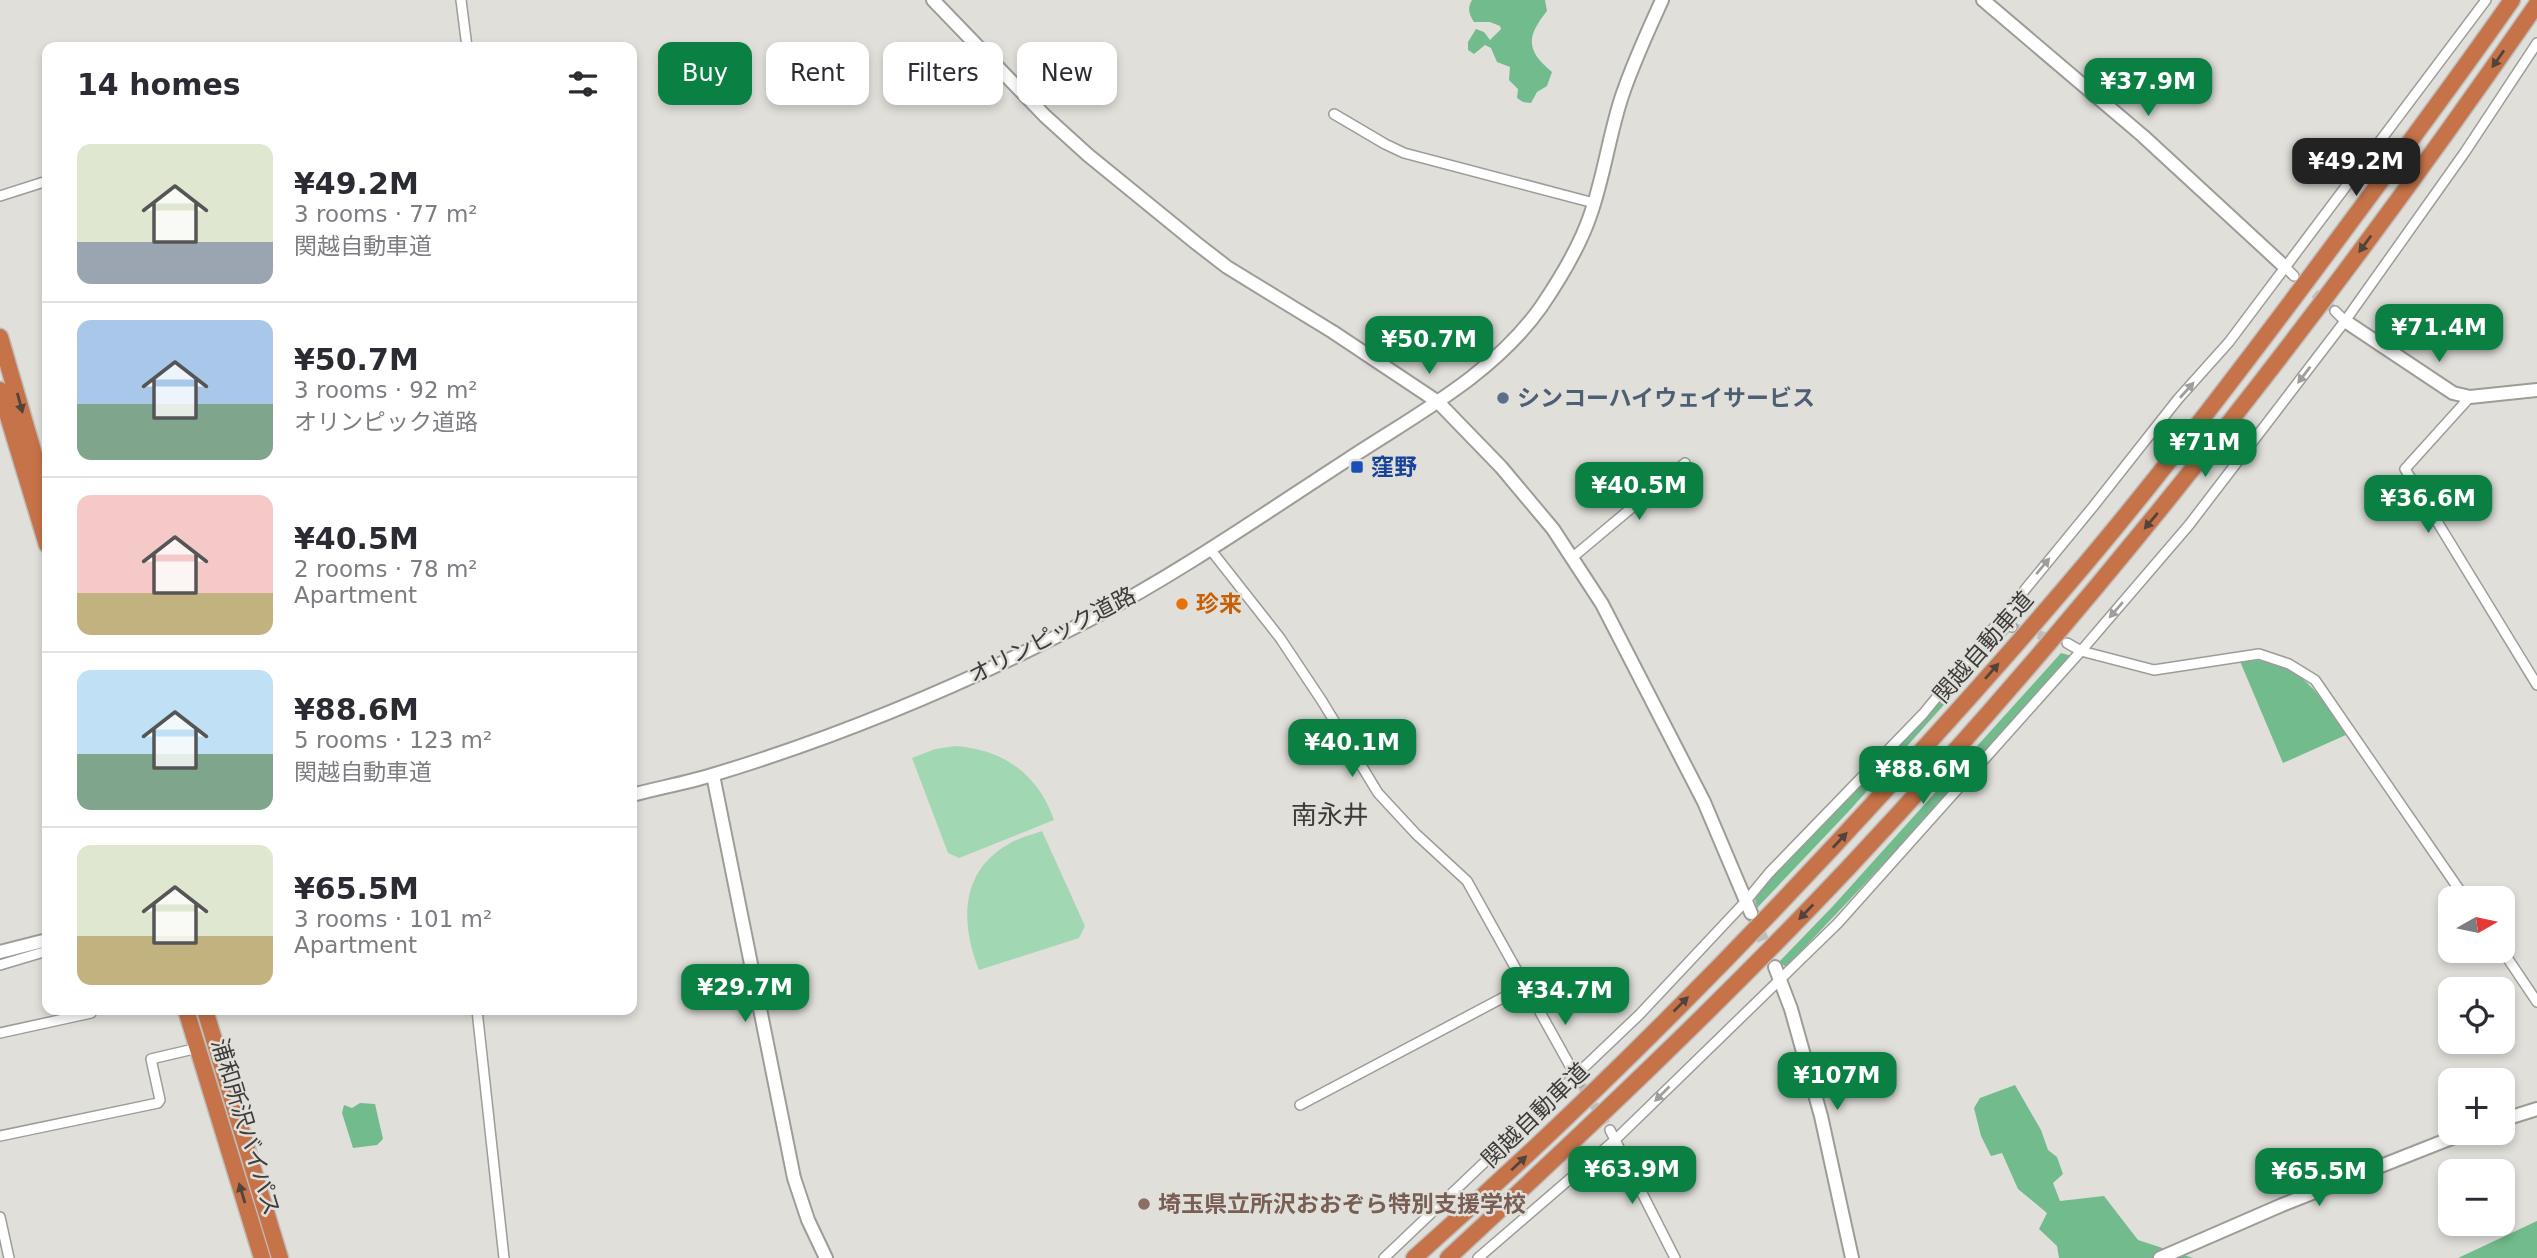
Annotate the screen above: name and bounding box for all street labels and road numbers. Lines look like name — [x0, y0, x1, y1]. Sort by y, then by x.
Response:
street label: オリンピック道路 — [964, 582, 1140, 688]
street label: 関越自動車道 — [1928, 586, 2038, 708]
street label: 浦和所沢バイパス — [207, 1035, 285, 1219]
street label: 関越自動車道 — [1476, 1058, 1594, 1172]

